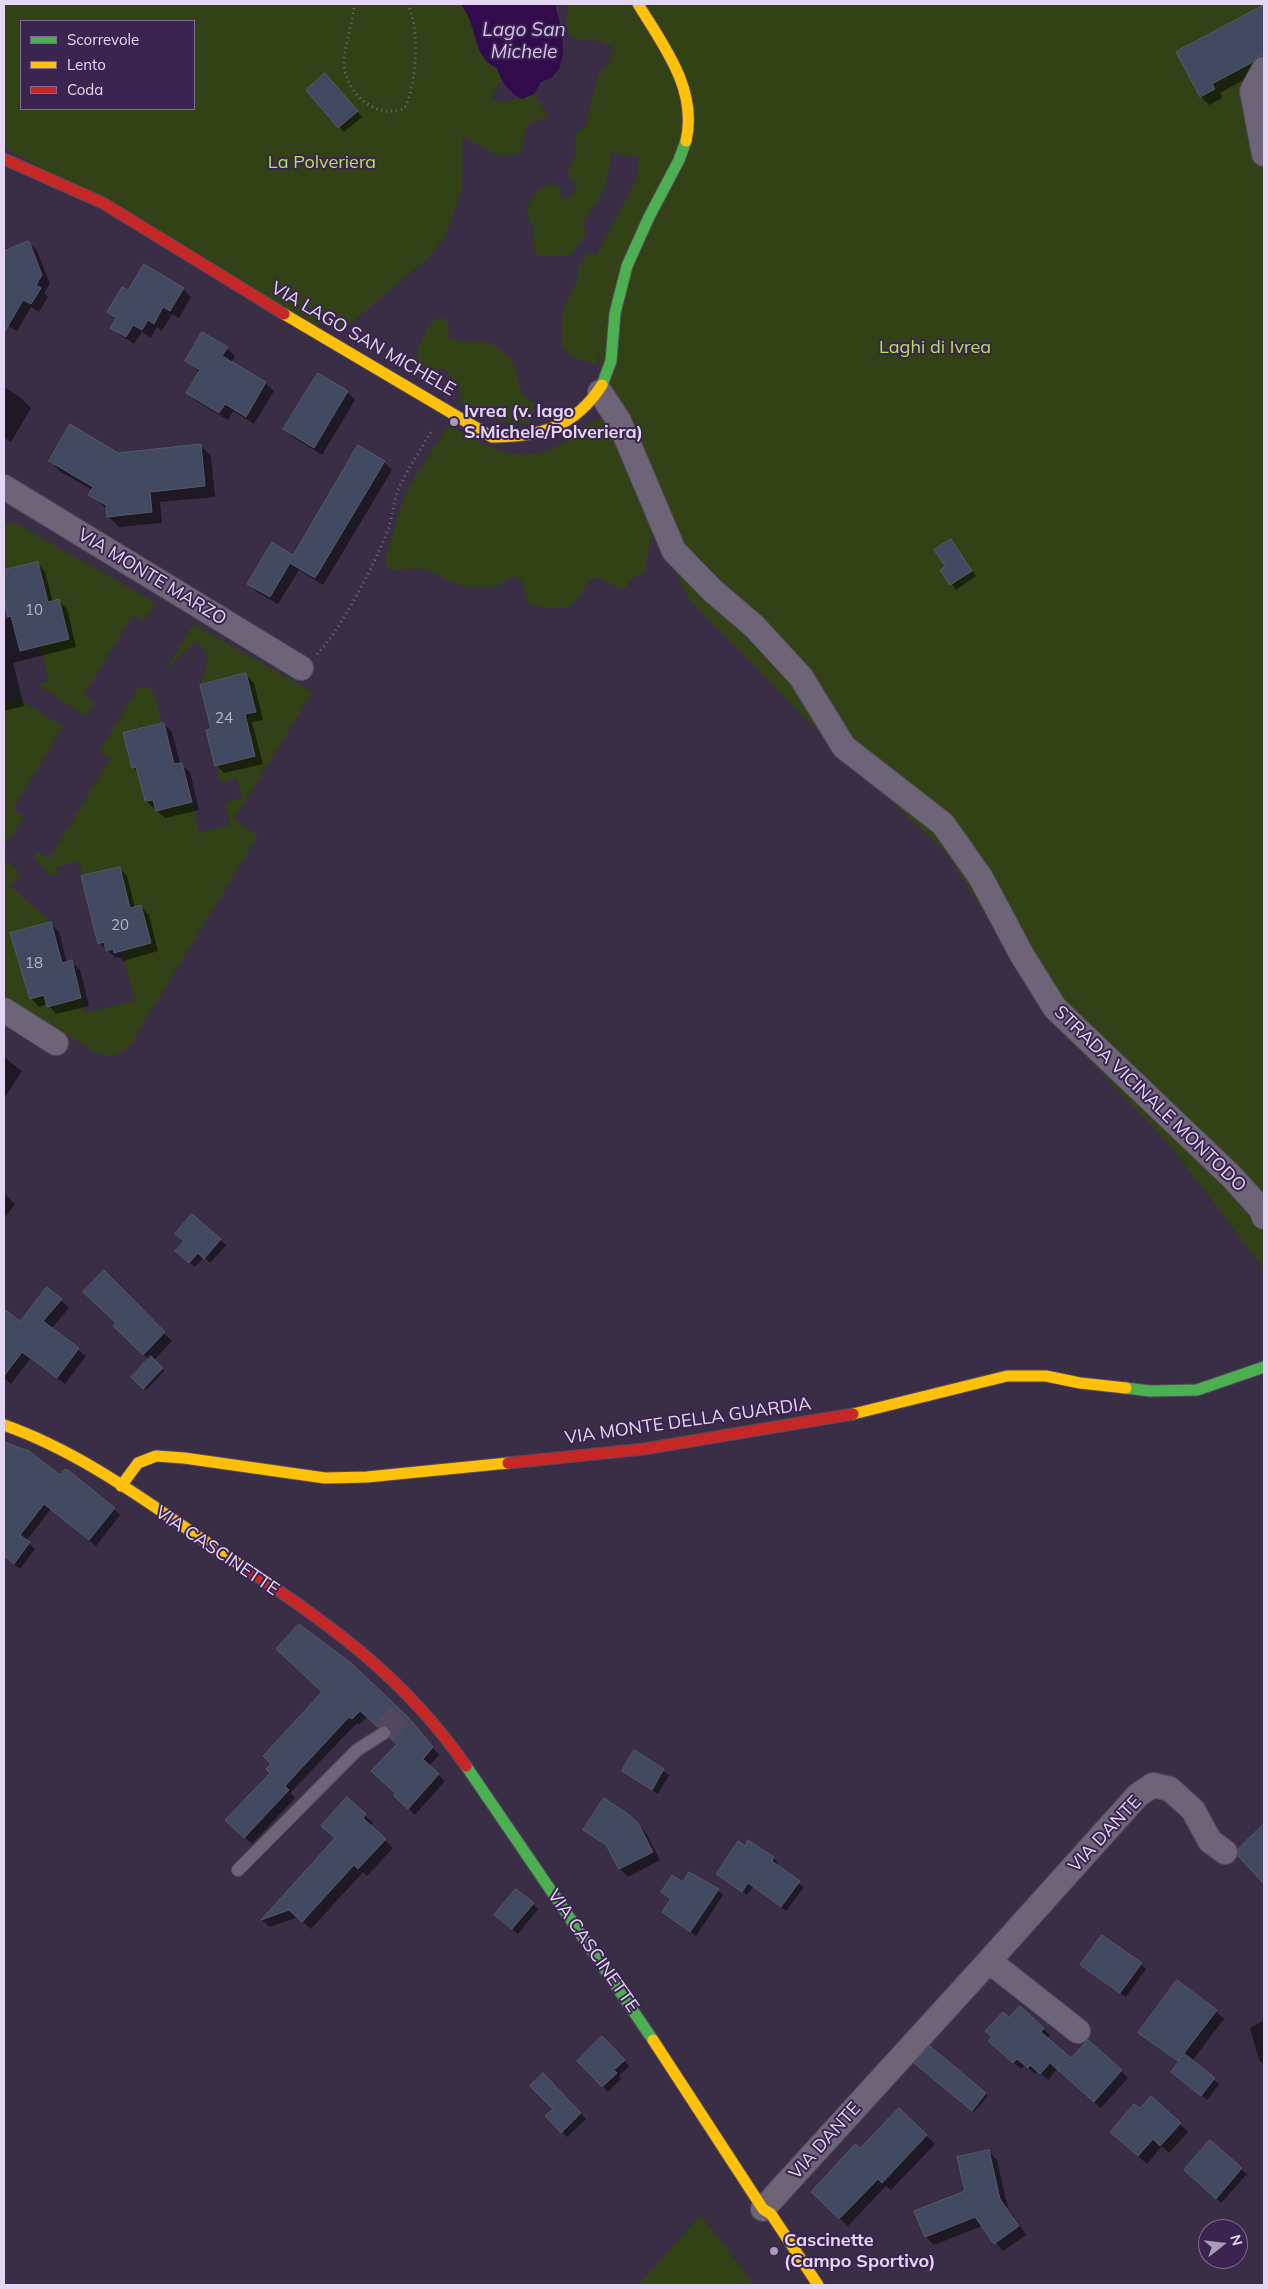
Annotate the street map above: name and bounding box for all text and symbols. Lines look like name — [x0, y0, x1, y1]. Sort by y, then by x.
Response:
water label: Lago San Michele — [482, 19, 566, 63]
legend — [20, 20, 195, 110]
text: Scorrevole — [67, 30, 139, 49]
text: Lento — [67, 55, 106, 74]
text: Coda — [67, 80, 103, 99]
park label: La Polveriera — [268, 152, 376, 174]
street label: VIA LAGO SAN MICHELE — [267, 277, 459, 401]
park label: Laghi di Ivrea — [879, 337, 991, 359]
place label: Ivrea (v. lago S.Michele/Polveriera) — [464, 401, 643, 444]
marker: Ivrea (v. lago S.Michele/Polveriera) — [448, 416, 460, 428]
street label: VIA MONTE MARZO — [74, 524, 230, 630]
house number: 10 — [25, 601, 43, 619]
house number: 24 — [215, 709, 233, 727]
house number: 20 — [111, 916, 129, 934]
house number: 18 — [25, 954, 43, 972]
street label: STRADA VICINALE MONTODO — [1050, 1001, 1250, 1197]
street label: VIA MONTE DELLA GUARDIA — [563, 1393, 813, 1449]
street label: VIA CASCINETTE — [151, 1502, 283, 1600]
street label: VIA DANTE — [1064, 1791, 1146, 1877]
street label: VIA CASCINETTE — [543, 1886, 643, 2016]
street label: VIA DANTE — [785, 2098, 865, 2184]
north arrow — [1198, 2219, 1248, 2269]
place label: Cascinette (Campo Sportivo) — [784, 2230, 935, 2272]
text: N — [1226, 2233, 1247, 2248]
marker: Cascinette (Campo Sportivo) — [768, 2245, 780, 2257]

